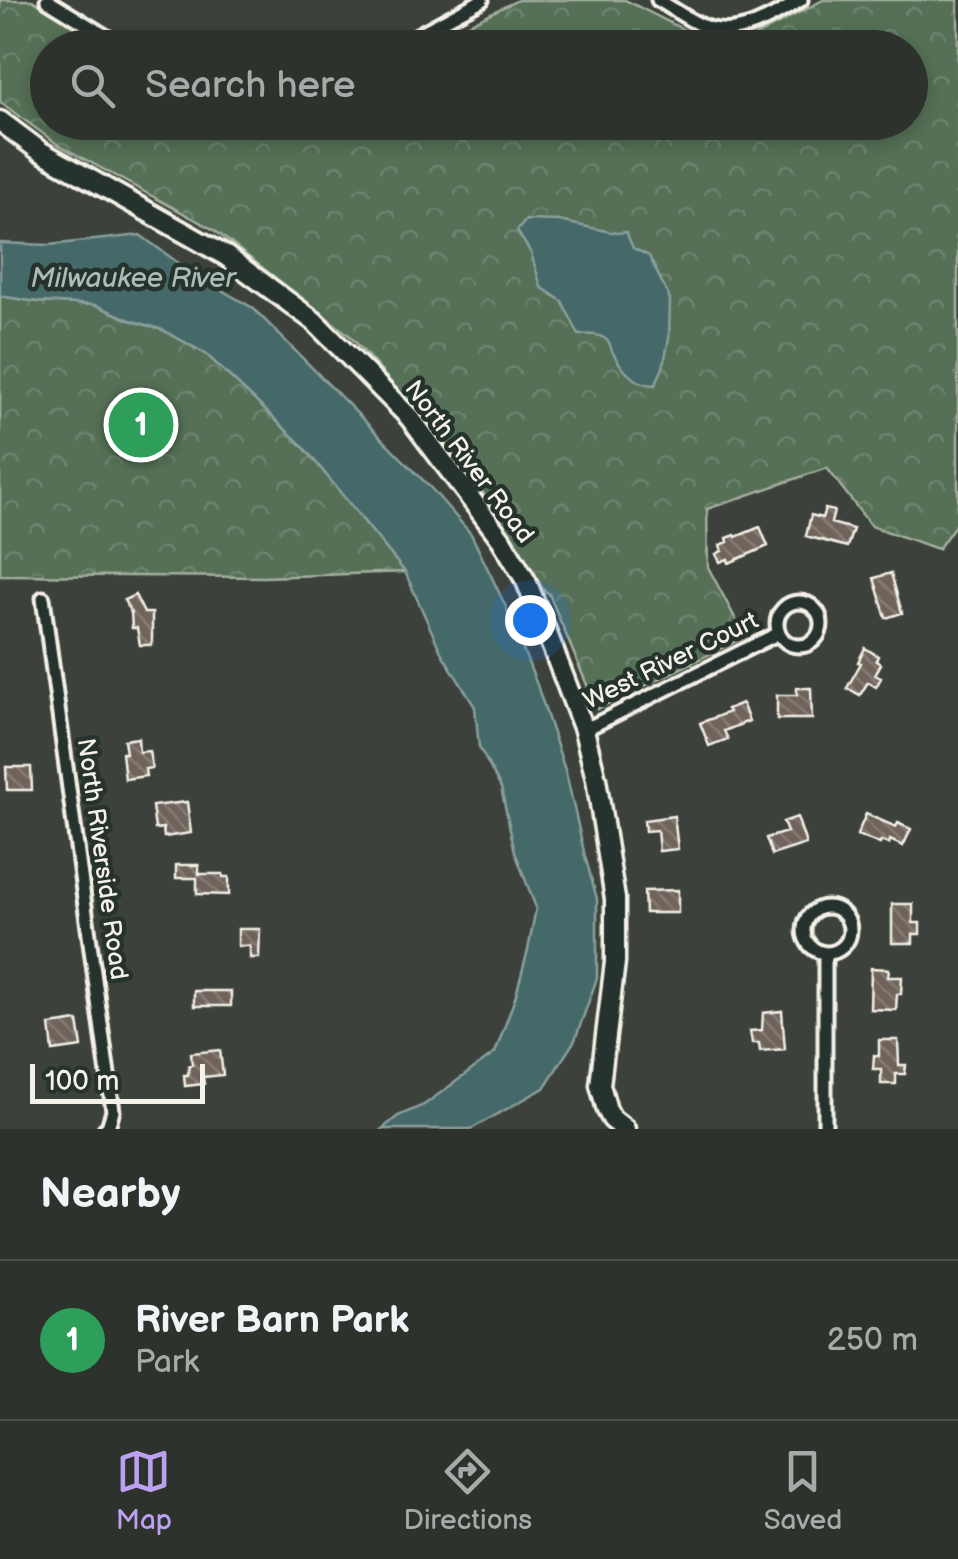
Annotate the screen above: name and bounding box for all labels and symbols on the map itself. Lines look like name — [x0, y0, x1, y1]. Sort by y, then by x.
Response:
water label: Milwaukee River — [30, 262, 237, 295]
street label: North River Road — [398, 374, 540, 550]
pin: 1 — [108, 388, 174, 462]
your location — [505, 595, 556, 646]
street label: West River Court — [579, 605, 764, 717]
street label: North Riverside Road — [70, 736, 134, 982]
scale bar — [30, 1059, 205, 1104]

